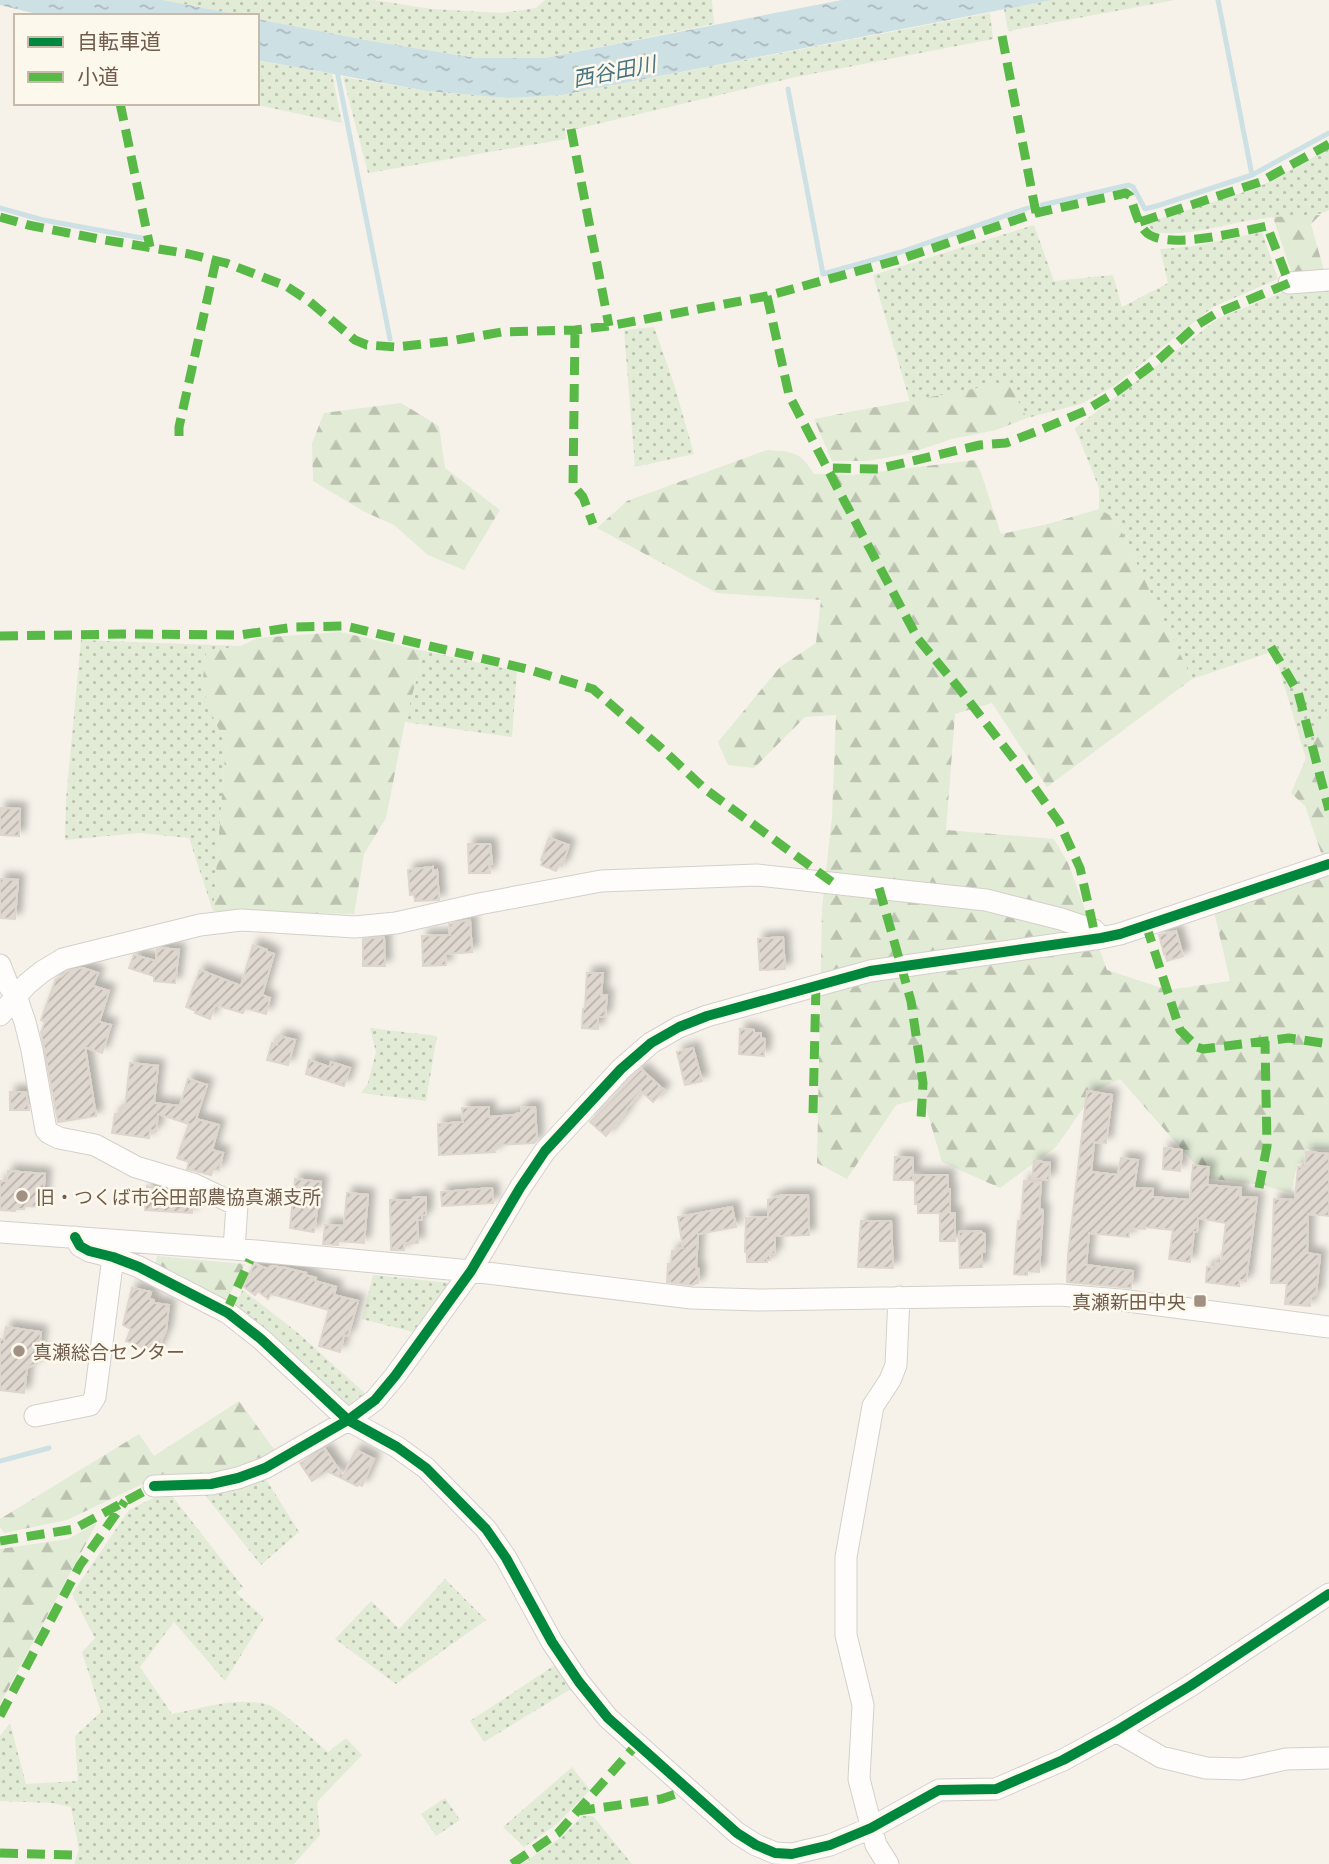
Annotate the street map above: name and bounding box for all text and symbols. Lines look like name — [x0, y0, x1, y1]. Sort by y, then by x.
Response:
legend — [14, 14, 259, 105]
text: 自転車道 — [77, 28, 161, 54]
water label: 西谷田川 — [570, 50, 660, 92]
text: 小道 — [77, 63, 119, 89]
place label: 旧・つくば市谷田部農協真瀬支所 — [36, 1185, 321, 1208]
marker: 旧・つくば市谷田部農協真瀬支所 — [14, 1188, 30, 1204]
place label: 真瀬新田中央 — [1072, 1290, 1186, 1313]
marker: 真瀬新田中央 — [1192, 1293, 1208, 1309]
place label: 真瀬総合センター — [33, 1340, 185, 1363]
marker: 真瀬総合センター — [11, 1343, 27, 1359]

